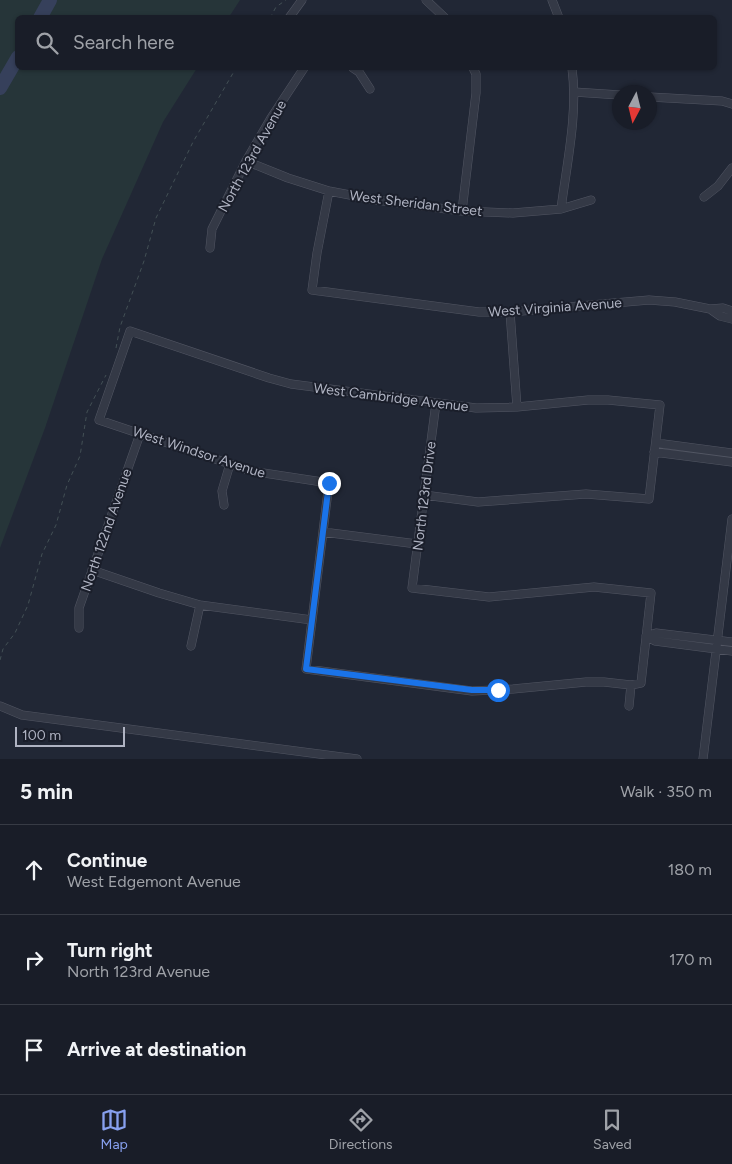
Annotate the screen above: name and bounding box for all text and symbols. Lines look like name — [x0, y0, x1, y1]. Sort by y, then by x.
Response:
search box — [15, 15, 717, 70]
icon: search — [33, 29, 61, 57]
text: Search here — [73, 31, 175, 54]
north arrow — [612, 85, 657, 130]
street label: North 123rd Avenue — [215, 97, 290, 215]
street label: West Sheridan Street — [349, 187, 483, 220]
street label: West Virginia Avenue — [488, 294, 623, 321]
street label: West Cambridge Avenue — [312, 380, 470, 415]
street label: West Windsor Avenue — [130, 423, 268, 482]
street label: North 123rd Drive — [409, 440, 440, 552]
street label: North 122nd Avenue — [78, 466, 136, 594]
route end — [318, 472, 341, 495]
route start — [487, 679, 510, 702]
scale bar — [15, 724, 125, 747]
text: 100 m — [22, 727, 61, 744]
text: 5 min — [20, 779, 73, 804]
text: Walk · 350 m — [620, 782, 712, 801]
text: Continue — [67, 849, 147, 872]
icon: ahead — [20, 856, 48, 884]
text: 180 m — [668, 860, 712, 879]
text: West Edgemont Avenue — [67, 872, 241, 891]
text: Turn right — [67, 939, 153, 962]
icon: right — [20, 946, 48, 974]
text: 170 m — [669, 950, 712, 969]
text: North 123rd Avenue — [67, 962, 210, 981]
icon: arrive — [20, 1036, 48, 1064]
text: Arrive at destination — [67, 1038, 246, 1061]
tab: Map — [100, 1106, 128, 1153]
tab: Directions — [329, 1106, 393, 1153]
tab: Saved — [593, 1106, 632, 1153]

